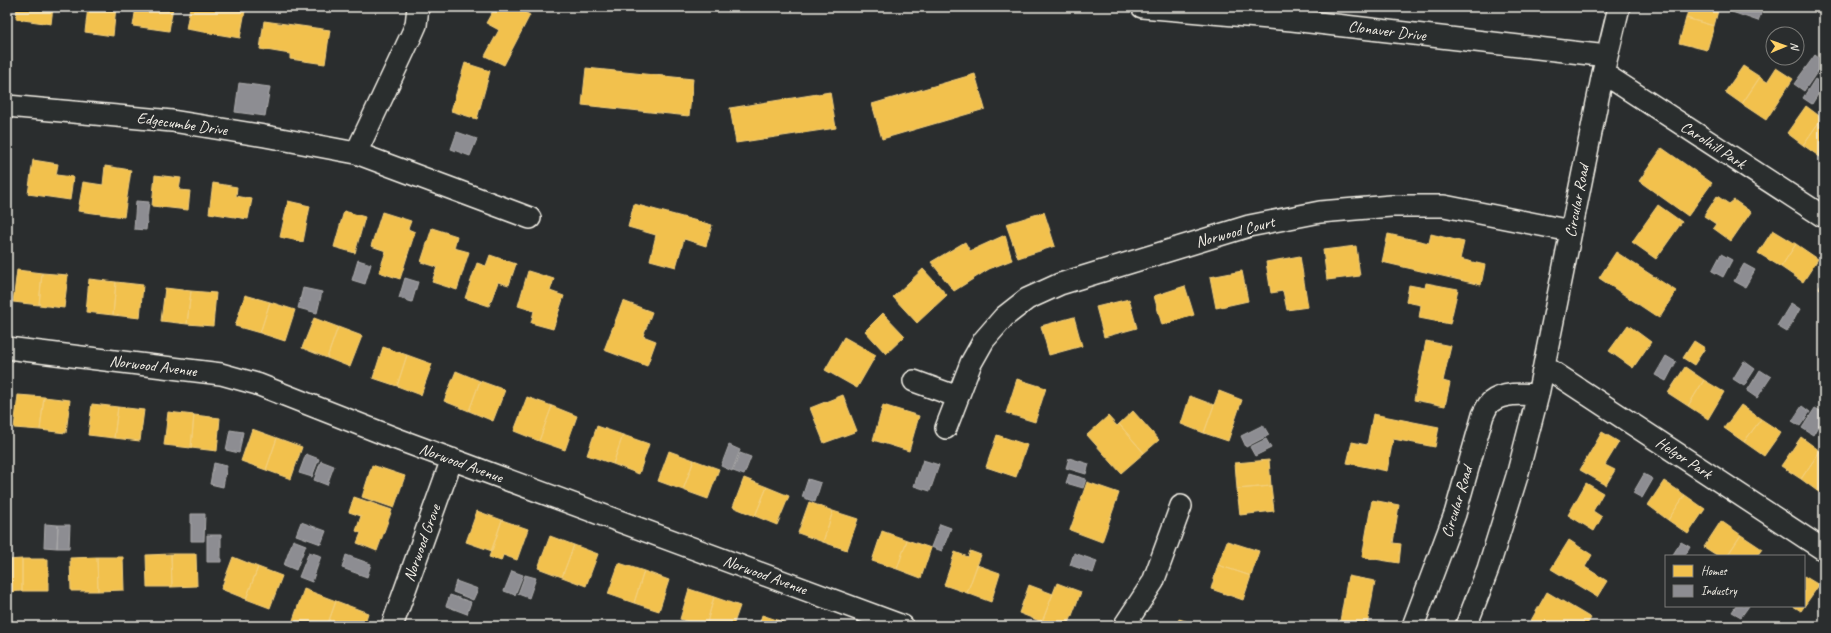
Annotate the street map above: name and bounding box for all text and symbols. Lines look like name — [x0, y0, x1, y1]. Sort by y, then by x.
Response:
street label: Clonaver Drive — [1347, 16, 1429, 46]
north arrow — [1765, 26, 1805, 66]
text: N — [1788, 42, 1802, 51]
street label: Edgecumbe Drive — [135, 108, 230, 140]
street label: Carolhill Park — [1677, 117, 1750, 174]
street label: Circular Road — [1560, 160, 1594, 239]
street label: Norwood Court — [1193, 211, 1278, 252]
street label: Norwood Avenue — [108, 351, 199, 381]
street label: Helgor Park — [1652, 432, 1717, 484]
street label: Norwood Avenue — [416, 439, 507, 488]
street label: Circular Road — [1437, 461, 1478, 540]
street label: Norwood Grove — [399, 500, 446, 584]
street label: Norwood Avenue — [720, 551, 811, 600]
legend — [1665, 555, 1805, 607]
text: Homes — [1701, 563, 1728, 579]
text: Industry — [1701, 583, 1738, 599]

